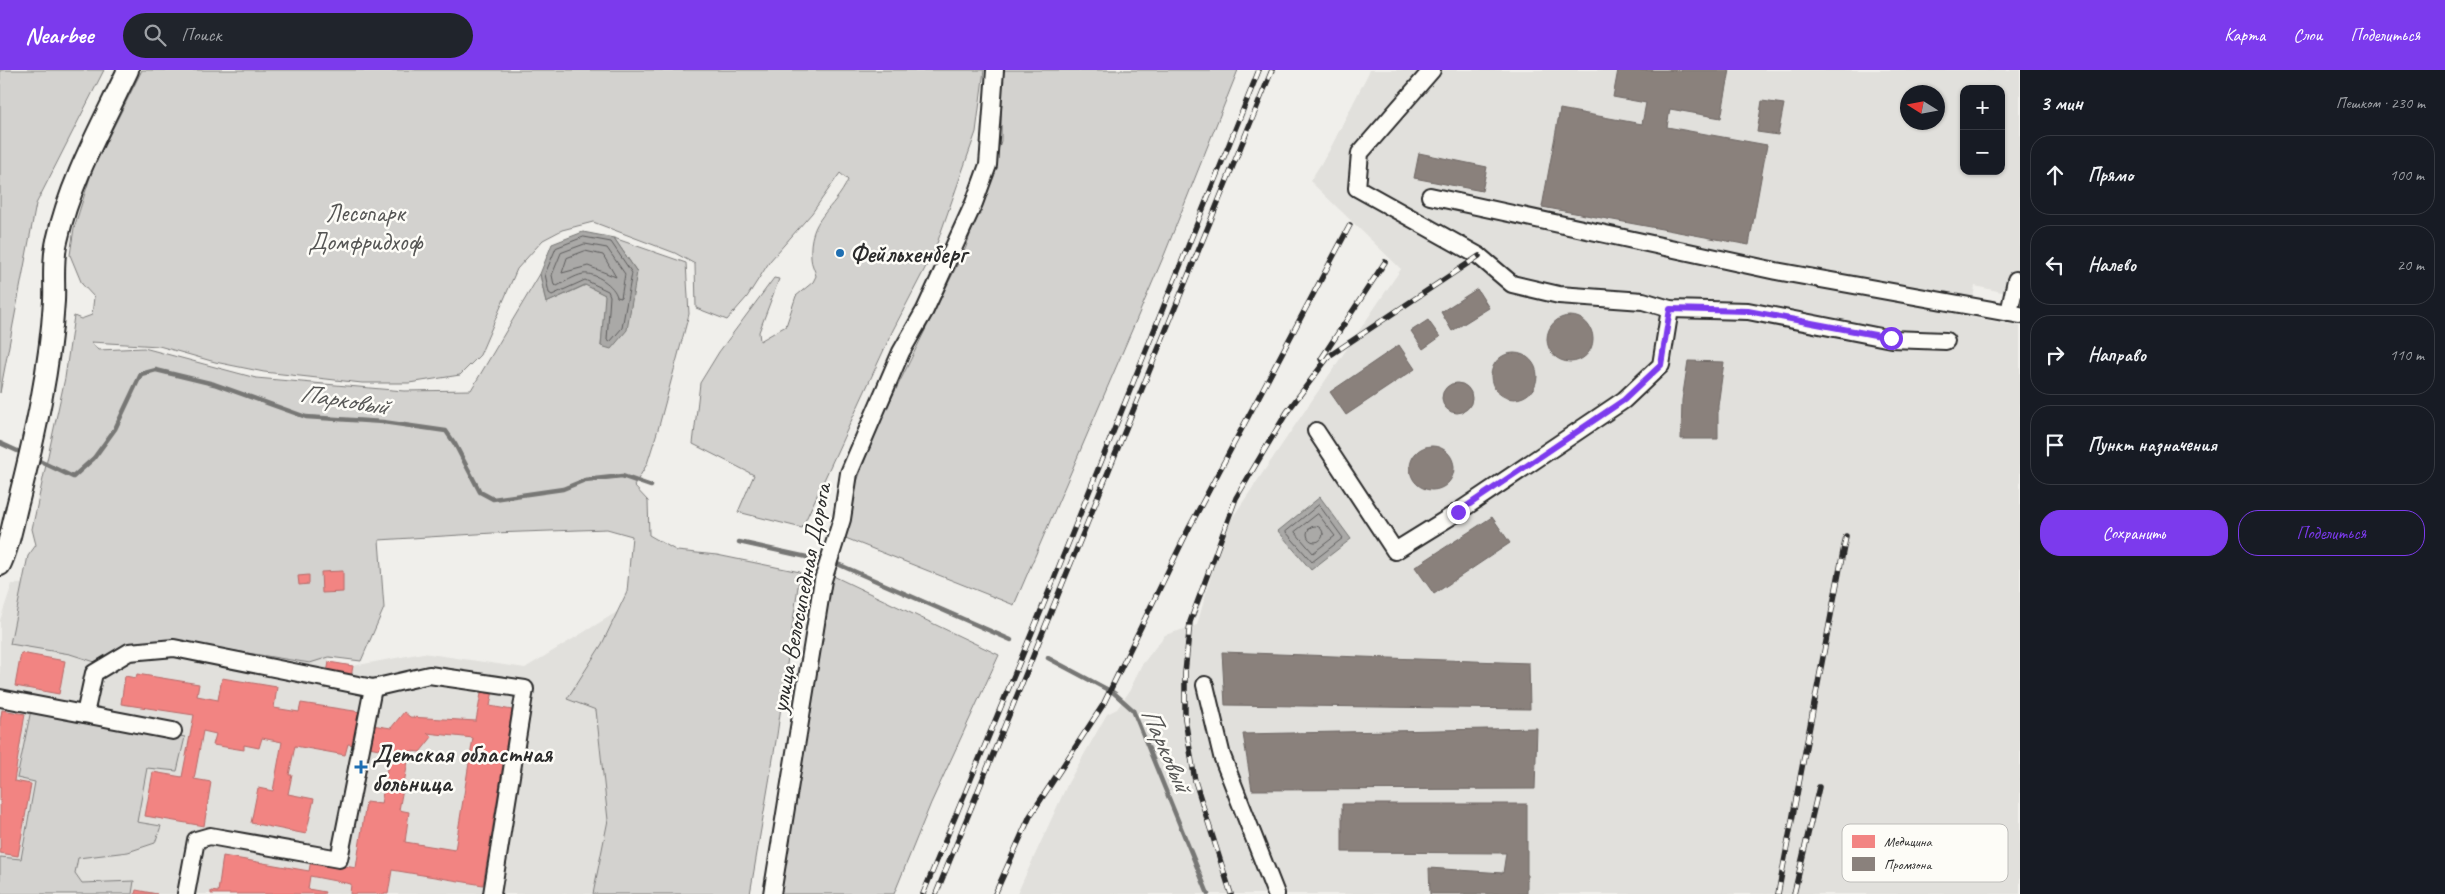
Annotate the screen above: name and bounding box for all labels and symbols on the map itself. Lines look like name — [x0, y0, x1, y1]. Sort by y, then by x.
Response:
north arrow — [1900, 85, 1945, 130]
park label: Лесопарк Домфридхоф — [308, 197, 423, 258]
place label: Фейльхенберг — [850, 238, 970, 270]
marker: Фейльхенберг — [834, 247, 846, 259]
route start — [1880, 327, 1903, 350]
water label: Парковый — [298, 376, 395, 423]
street label: улица Велосипедная Дорога — [763, 478, 839, 718]
route end — [1447, 501, 1470, 524]
water label: Парковый — [1134, 702, 1202, 801]
place label: Детская областная больница — [372, 738, 554, 799]
marker: Детская областная больница — [354, 760, 368, 774]
legend — [1842, 824, 2008, 882]
text: Медицина — [1884, 833, 1933, 850]
text: Промзона — [1884, 856, 1932, 873]

